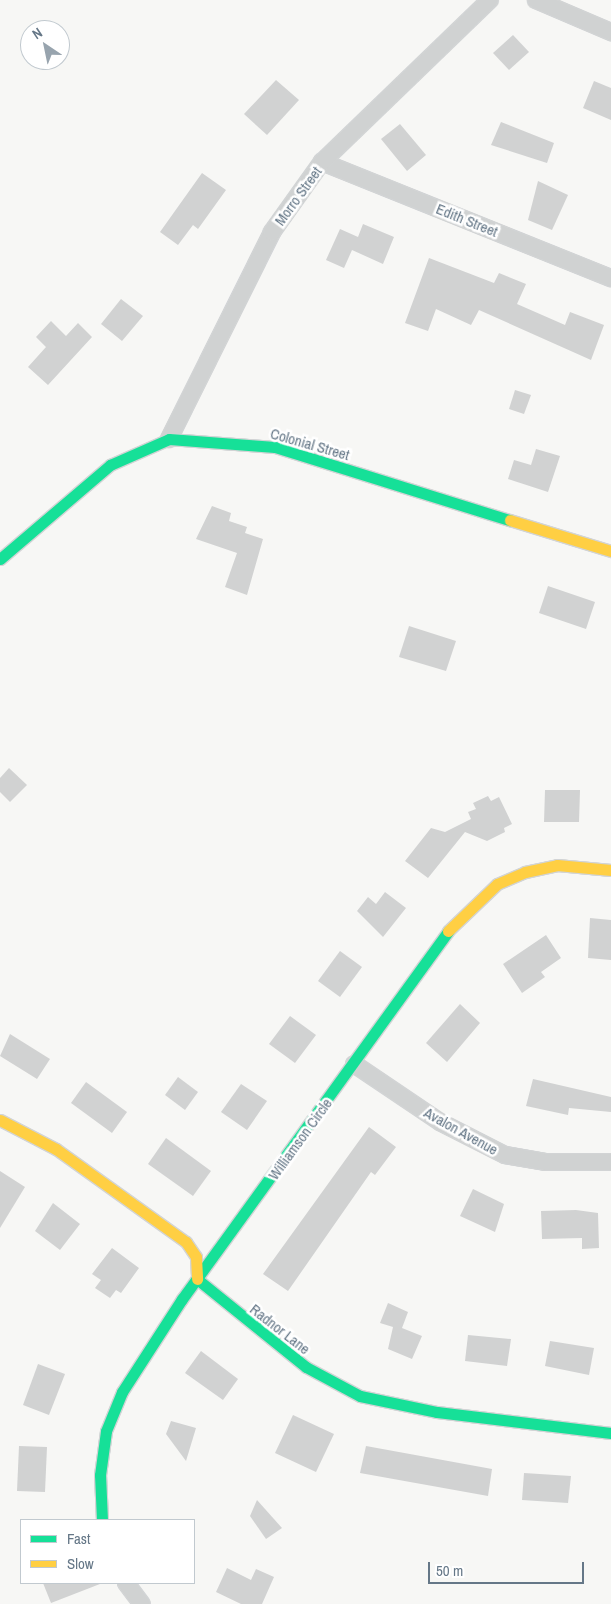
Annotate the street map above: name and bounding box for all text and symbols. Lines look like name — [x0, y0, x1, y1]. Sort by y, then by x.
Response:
north arrow — [20, 20, 70, 70]
text: N — [29, 24, 46, 43]
street label: Morro Street — [271, 163, 325, 229]
street label: Edith Street — [434, 199, 500, 241]
street label: Colonial Street — [268, 424, 352, 464]
street label: Williamson Circle — [264, 1095, 336, 1183]
street label: Avalon Avenue — [421, 1103, 501, 1159]
street label: Radnor Lane — [246, 1300, 314, 1358]
legend — [20, 1519, 195, 1584]
text: Fast — [67, 1528, 90, 1549]
scale bar — [431, 1552, 587, 1584]
text: Slow — [67, 1553, 94, 1574]
text: 50 m — [436, 1560, 463, 1581]

